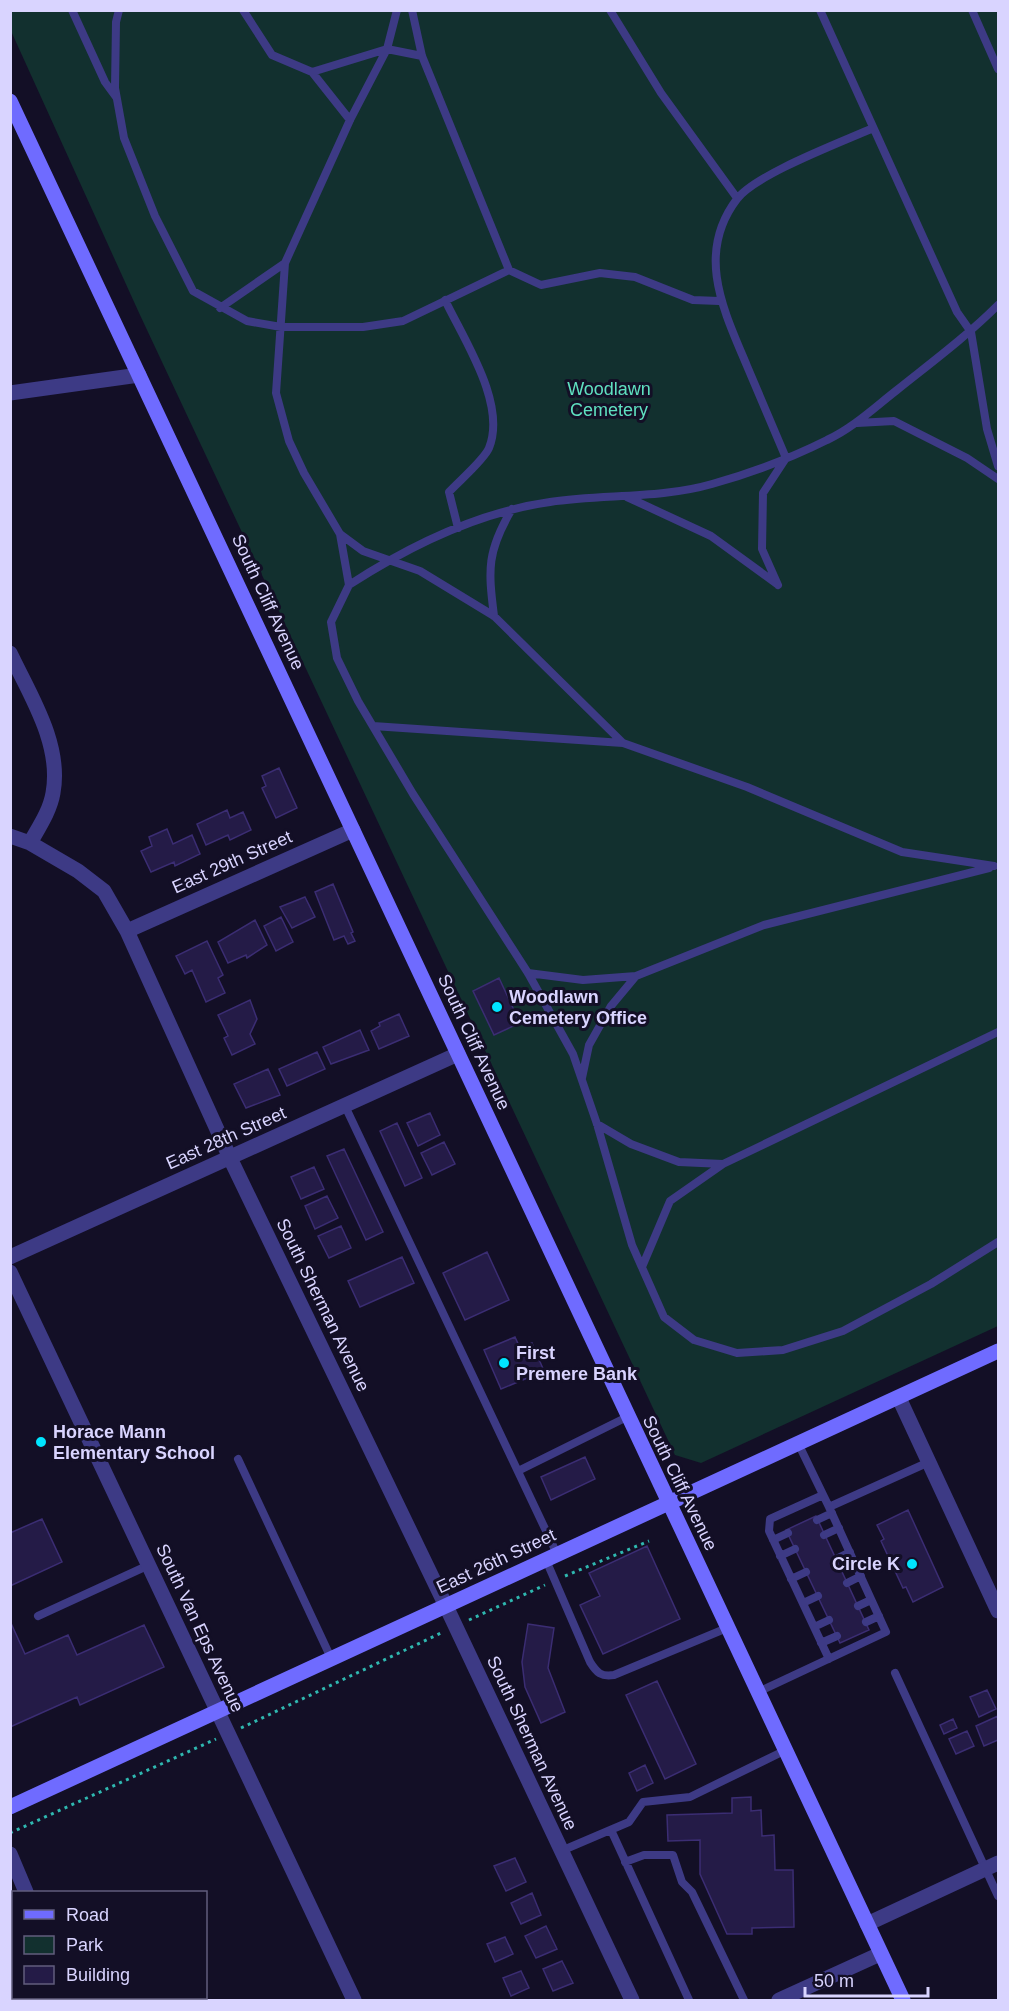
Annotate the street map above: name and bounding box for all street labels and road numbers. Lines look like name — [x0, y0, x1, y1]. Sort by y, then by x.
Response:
street label: South Cliff Avenue — [228, 531, 308, 673]
street label: East 29th Street — [169, 827, 295, 897]
street label: South Cliff Avenue — [434, 971, 514, 1113]
street label: East 28th Street — [163, 1103, 289, 1173]
street label: South Sherman Avenue — [272, 1215, 374, 1395]
street label: South Cliff Avenue — [639, 1412, 721, 1554]
street label: East 26th Street — [433, 1525, 559, 1597]
street label: South Van Eps Avenue — [152, 1541, 248, 1715]
street label: South Sherman Avenue — [483, 1653, 581, 1833]

